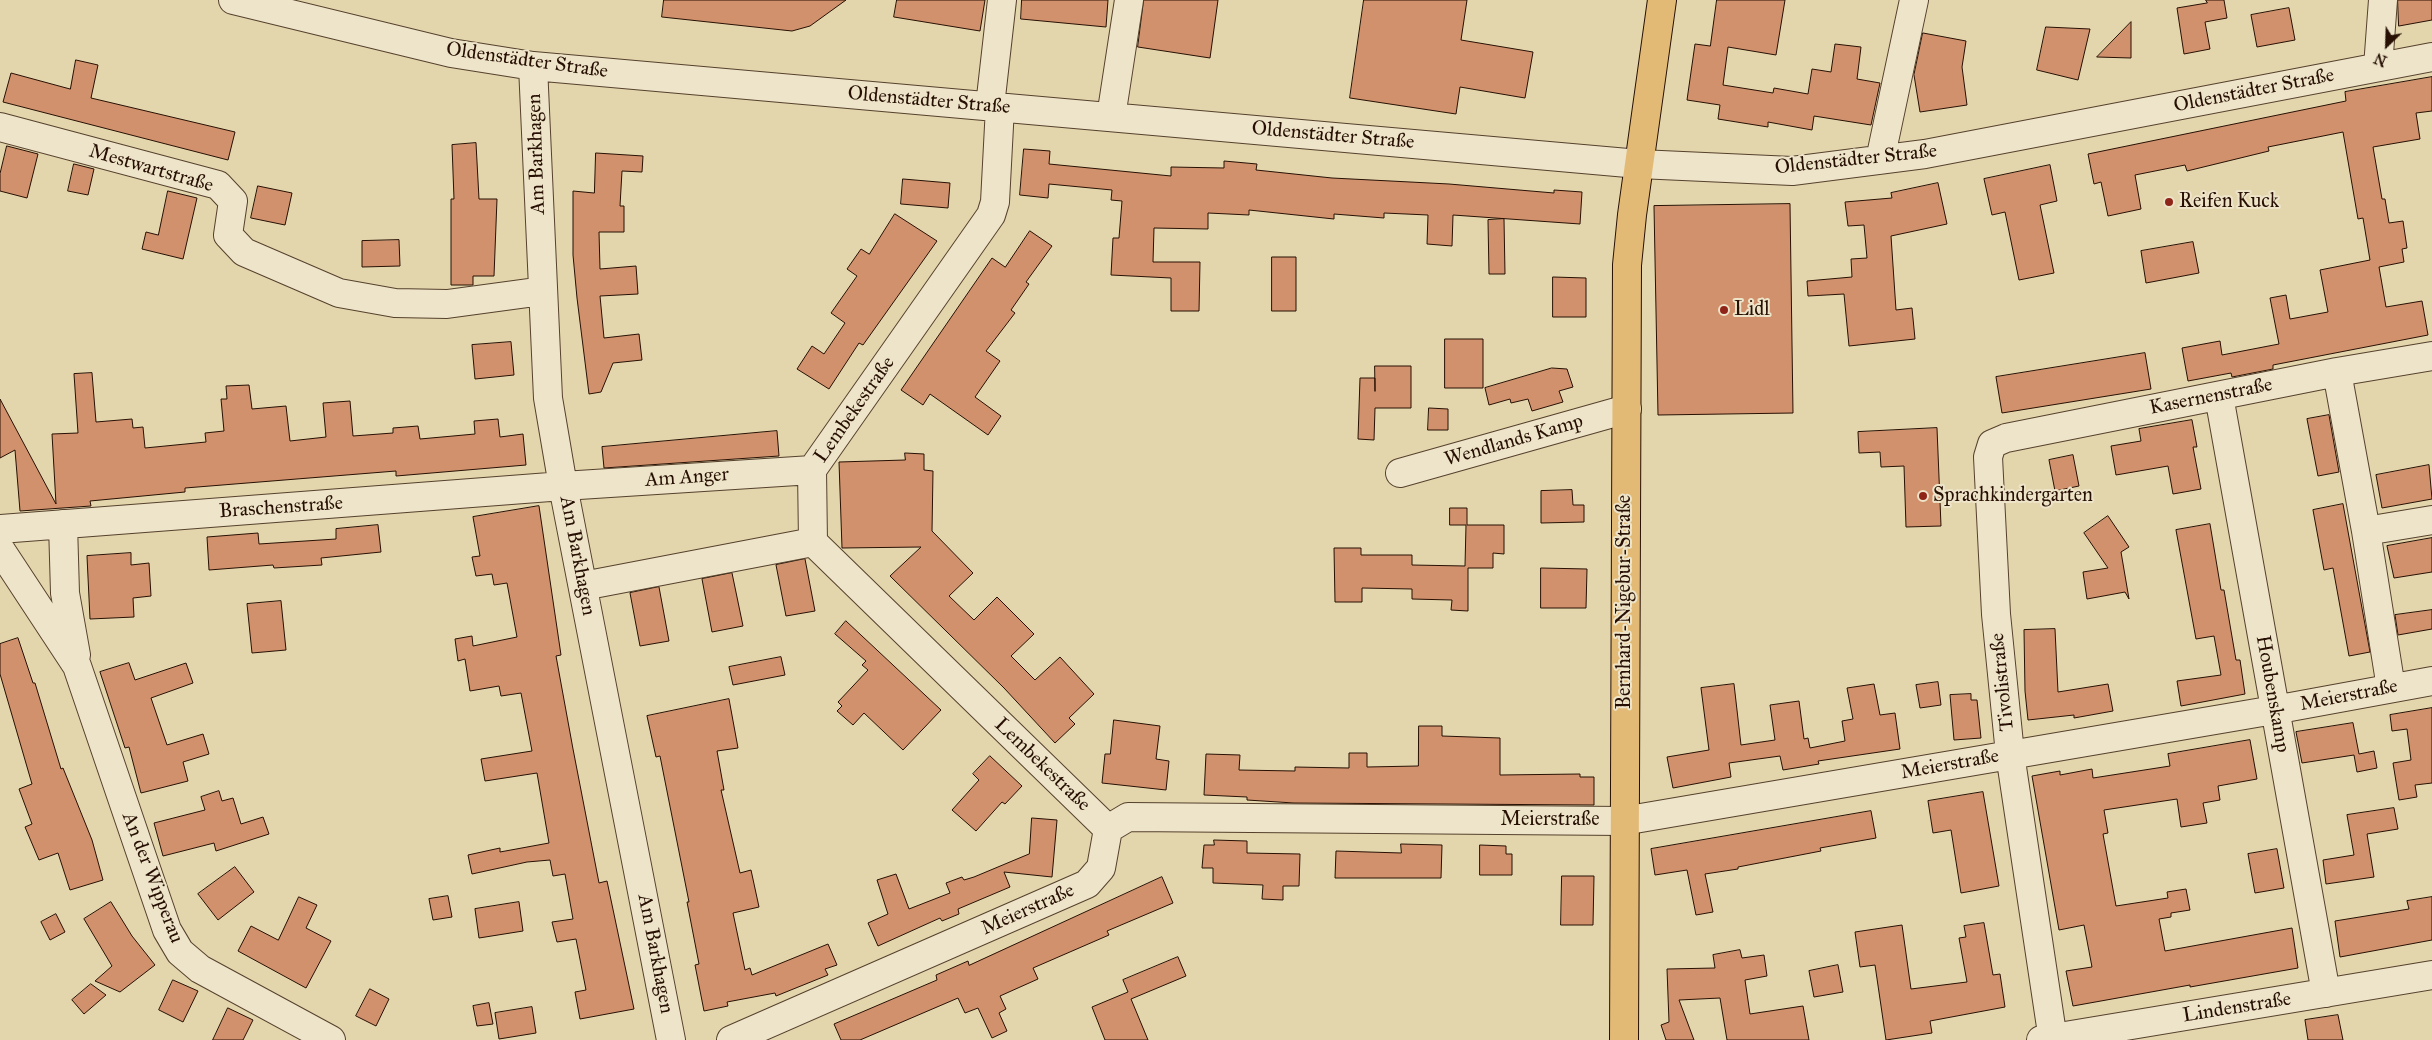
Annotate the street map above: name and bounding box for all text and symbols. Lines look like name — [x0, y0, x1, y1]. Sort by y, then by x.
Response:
north arrow — [2362, 20, 2412, 70]
street label: Oldenstädter Straße — [445, 38, 609, 84]
text: N — [2372, 49, 2390, 69]
street label: Oldenstädter Straße — [2172, 64, 2336, 118]
street label: Oldenstädter Straße — [847, 82, 1011, 120]
street label: Am Barkhagen — [523, 93, 551, 215]
street label: Oldenstädter Straße — [1251, 117, 1415, 155]
street label: Mestwartstraße — [86, 140, 216, 198]
street label: Oldenstädter Straße — [1774, 140, 1938, 180]
place label: Reifen Kuck — [2179, 190, 2279, 214]
marker: Reifen Kuck — [2163, 196, 2175, 208]
place label: Lidl — [1734, 298, 1770, 322]
marker: Lidl — [1718, 304, 1730, 316]
street label: Lembekestraße — [810, 352, 900, 468]
street label: Kasernenstraße — [2147, 373, 2275, 421]
street label: Wendlands Kamp — [1442, 410, 1586, 472]
street label: Am Anger — [644, 463, 730, 493]
place label: Sprachkindergarten — [1933, 484, 2093, 508]
marker: Sprachkindergarten — [1917, 490, 1929, 502]
street label: Braschenstraße — [218, 492, 344, 524]
street label: Am Barkhagen — [554, 494, 600, 618]
street label: Bernhard-Nigebur-Straße — [1613, 495, 1637, 709]
street label: Tivolistraße — [1986, 632, 2020, 732]
street label: Houbenskamp — [2250, 634, 2294, 754]
street label: Meierstraße — [2298, 675, 2400, 717]
street label: Lembekestraße — [989, 713, 1095, 817]
street label: Meierstraße — [1899, 745, 2001, 785]
street label: Meierstraße — [1500, 808, 1600, 832]
street label: An der Wipperau — [116, 809, 188, 947]
street label: Meierstraße — [978, 879, 1078, 941]
street label: Am Barkhagen — [632, 892, 678, 1016]
street label: Lindenstraße — [2181, 988, 2293, 1028]

